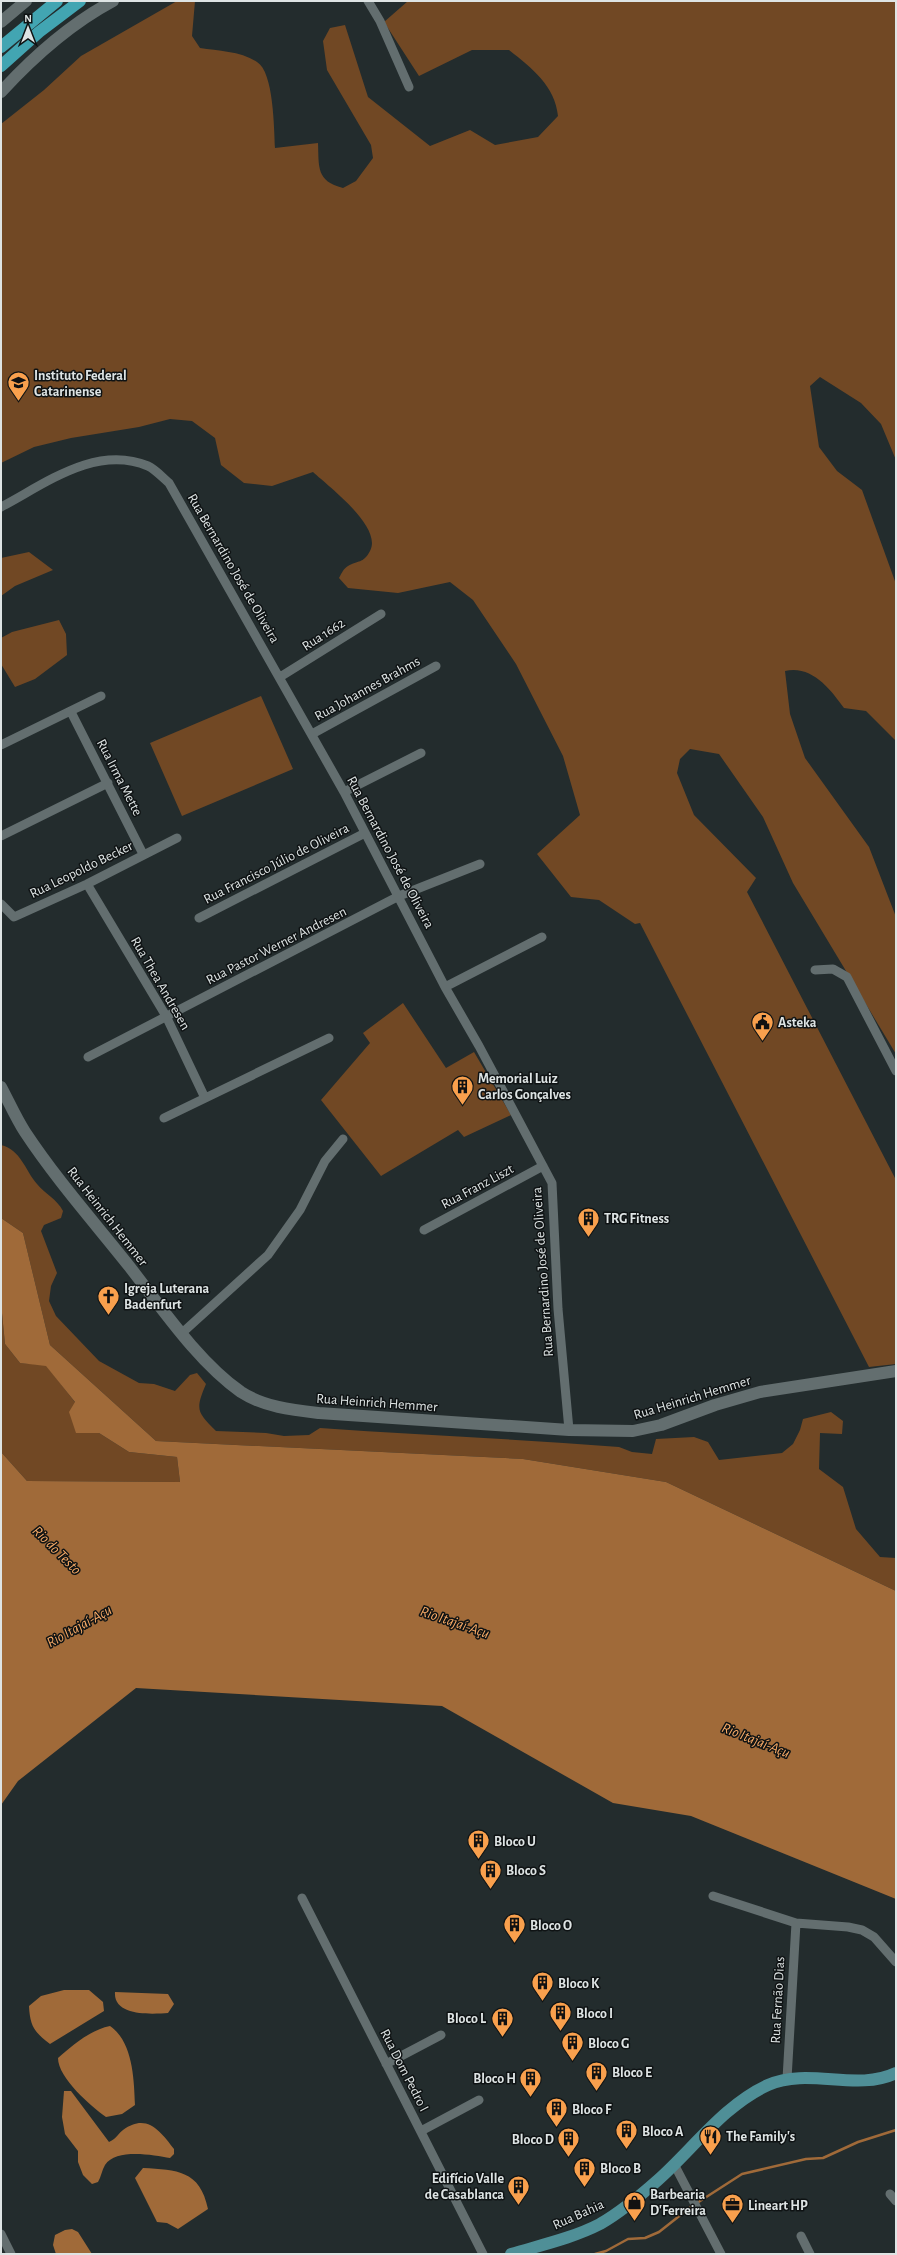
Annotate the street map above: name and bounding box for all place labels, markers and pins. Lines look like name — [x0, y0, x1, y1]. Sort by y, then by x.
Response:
place label: Instituto Federal Catarinense — [34, 369, 127, 399]
school or university icon: Instituto Federal Catarinense — [5, 370, 31, 403]
public building icon: Asteka — [750, 1009, 776, 1042]
place label: Asteka — [778, 1016, 817, 1030]
place label: Memorial Luiz Carlos Gonçalves — [478, 1072, 571, 1102]
building icon: Memorial Luiz Carlos Gonçalves — [449, 1073, 475, 1106]
building icon: TRG Fitness — [575, 1205, 601, 1238]
place label: TRG Fitness — [604, 1212, 669, 1226]
place label: Igreja Luterana Badenfurt — [124, 1282, 210, 1312]
church icon: Igreja Luterana Badenfurt — [96, 1283, 122, 1316]
building icon: Bloco U — [465, 1828, 491, 1861]
place label: Bloco U — [494, 1835, 536, 1849]
building icon: Bloco S — [478, 1857, 504, 1890]
place label: Bloco S — [506, 1864, 546, 1878]
building icon: Bloco O — [501, 1912, 527, 1945]
place label: Bloco O — [530, 1919, 572, 1933]
building icon: Bloco K — [530, 1970, 556, 2003]
place label: Bloco K — [558, 1977, 600, 1991]
building icon: Bloco I — [548, 2000, 574, 2033]
building icon: Bloco L — [489, 2005, 515, 2038]
place label: Bloco I — [576, 2007, 613, 2021]
place label: Bloco L — [447, 2012, 487, 2026]
building icon: Bloco G — [560, 2030, 586, 2063]
place label: Bloco G — [588, 2037, 630, 2051]
building icon: Bloco E — [584, 2059, 610, 2092]
building icon: Bloco H — [518, 2065, 544, 2098]
place label: Bloco E — [612, 2066, 652, 2080]
place label: Bloco H — [473, 2072, 516, 2086]
building icon: Bloco F — [543, 2096, 569, 2129]
place label: Bloco F — [572, 2103, 612, 2117]
building icon: Bloco A — [614, 2118, 640, 2151]
restaurant icon: The Family's — [697, 2123, 723, 2156]
place label: Bloco A — [642, 2125, 684, 2139]
building icon: Bloco D — [556, 2126, 582, 2159]
place label: The Family's — [726, 2130, 795, 2144]
place label: Bloco D — [512, 2133, 554, 2147]
building icon: Bloco B — [572, 2155, 598, 2188]
place label: Bloco B — [600, 2162, 641, 2176]
place label: Edifício Valle de Casablanca — [425, 2172, 504, 2202]
building icon: Edifício Valle de Casablanca — [506, 2173, 532, 2206]
place label: Barbearia D'Ferreira — [650, 2188, 706, 2218]
shop icon: Barbearia D'Ferreira — [621, 2189, 647, 2222]
office icon: Lineart HP — [719, 2192, 745, 2225]
place label: Lineart HP — [748, 2199, 808, 2213]

